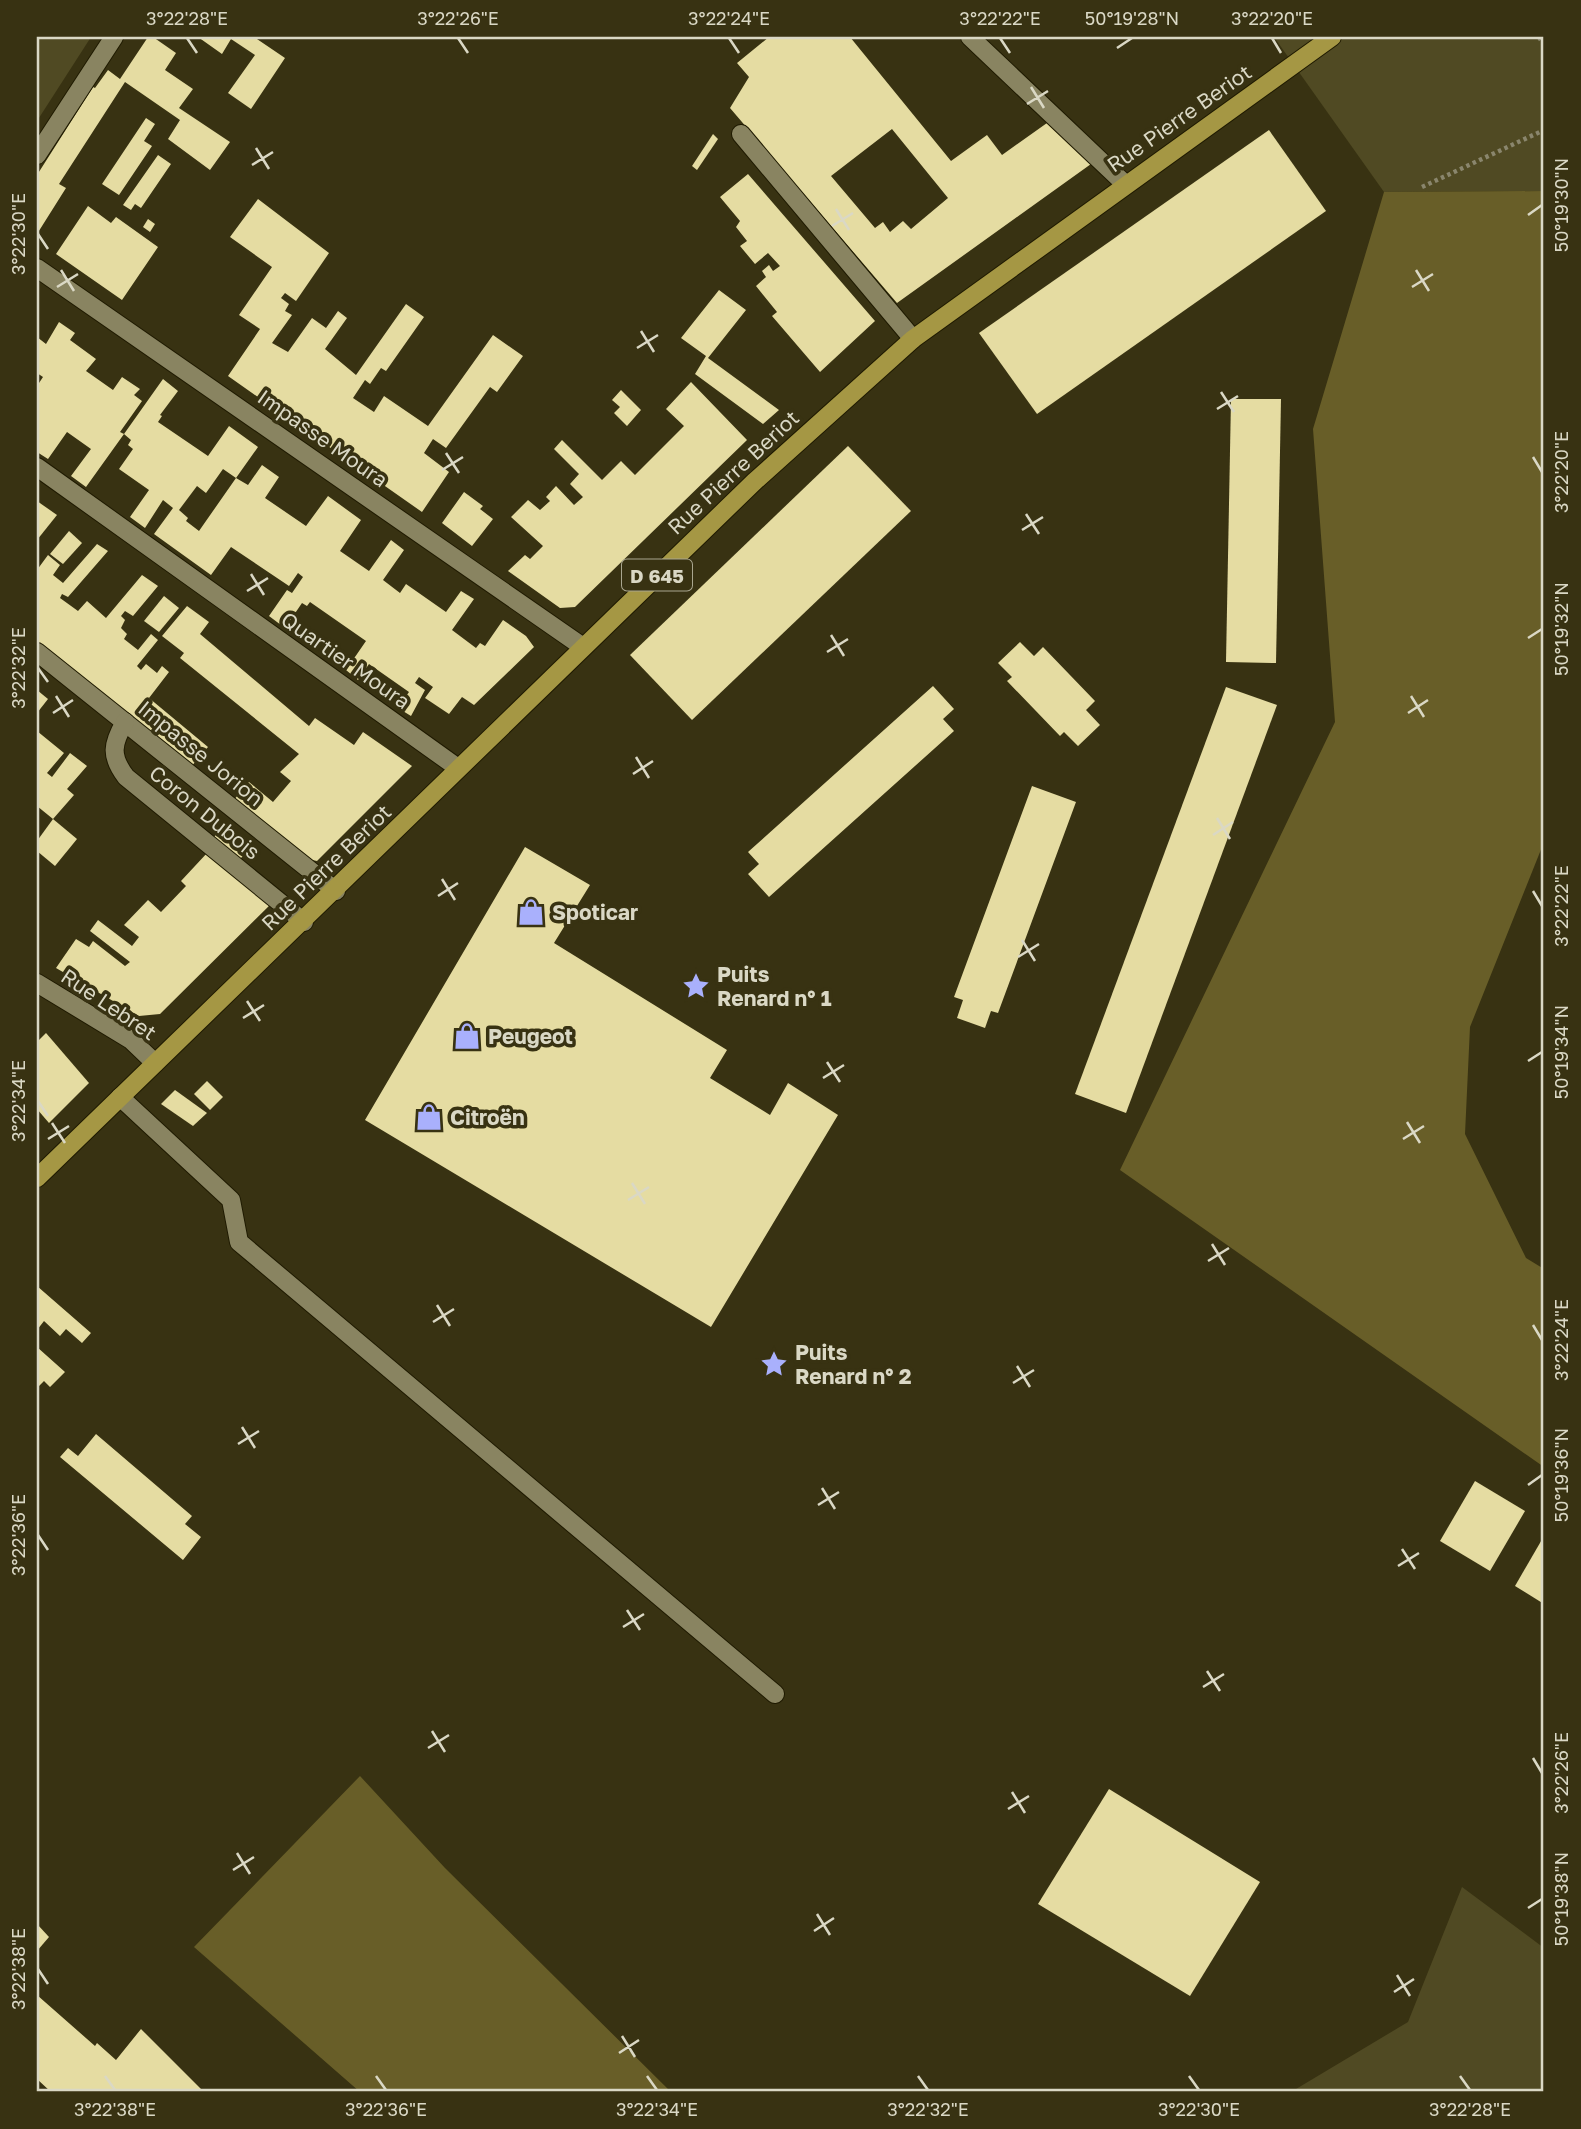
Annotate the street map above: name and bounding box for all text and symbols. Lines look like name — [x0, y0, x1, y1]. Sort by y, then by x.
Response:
text: 3°22'28"E — [146, 7, 228, 29]
text: 3°22'26"E — [417, 7, 499, 29]
text: 3°22'24"E — [688, 7, 770, 29]
text: 3°22'22"E — [959, 7, 1041, 29]
text: 50°19'28"N — [1085, 7, 1179, 29]
text: 3°22'20"E — [1231, 7, 1313, 29]
street label: Rue Pierre Beriot — [1102, 59, 1256, 177]
text: 50°19'30"N — [1550, 158, 1572, 252]
text: 3°22'30"E — [7, 193, 29, 275]
street label: Impasse Moura — [253, 384, 393, 492]
street label: Rue Pierre Beriot — [662, 404, 804, 540]
text: 3°22'20"E — [1550, 431, 1572, 513]
road number: D 645 — [622, 560, 692, 590]
text: 50°19'32"N — [1550, 582, 1572, 676]
street label: Quartier Moura — [276, 606, 416, 714]
text: 3°22'32"E — [7, 627, 29, 709]
street label: Impasse Jorion — [133, 695, 269, 811]
street label: Coron Dubois — [144, 759, 266, 865]
street label: Rue Pierre Beriot — [256, 799, 396, 935]
text: 3°22'22"E — [1550, 865, 1572, 947]
shop icon: Spoticar — [516, 897, 546, 927]
place label: Spoticar — [552, 899, 638, 925]
place label: Puits Renard n° 1 — [717, 961, 832, 1011]
street label: Rue Lebret — [56, 963, 162, 1045]
place icon: Puits Renard n° 1 — [681, 971, 711, 1001]
text: 50°19'34"N — [1550, 1005, 1572, 1099]
shop icon: Peugeot — [452, 1021, 482, 1051]
place label: Peugeot — [488, 1023, 573, 1049]
text: 3°22'34"E — [7, 1060, 29, 1142]
shop icon: Citroën — [414, 1102, 444, 1132]
place label: Citroën — [450, 1104, 525, 1130]
text: 3°22'24"E — [1550, 1299, 1572, 1381]
place label: Puits Renard n° 2 — [795, 1339, 912, 1389]
place icon: Puits Renard n° 2 — [759, 1349, 789, 1379]
text: 50°19'36"N — [1550, 1428, 1572, 1522]
text: 3°22'36"E — [7, 1494, 29, 1576]
text: 3°22'26"E — [1550, 1732, 1572, 1814]
text: 50°19'38"N — [1550, 1852, 1572, 1946]
text: 3°22'38"E — [7, 1928, 29, 2010]
text: 3°22'38"E — [74, 2098, 156, 2120]
text: 3°22'36"E — [345, 2098, 427, 2120]
text: 3°22'34"E — [616, 2098, 698, 2120]
text: 3°22'32"E — [887, 2098, 969, 2120]
text: 3°22'30"E — [1158, 2098, 1240, 2120]
text: 3°22'28"E — [1429, 2098, 1511, 2120]

